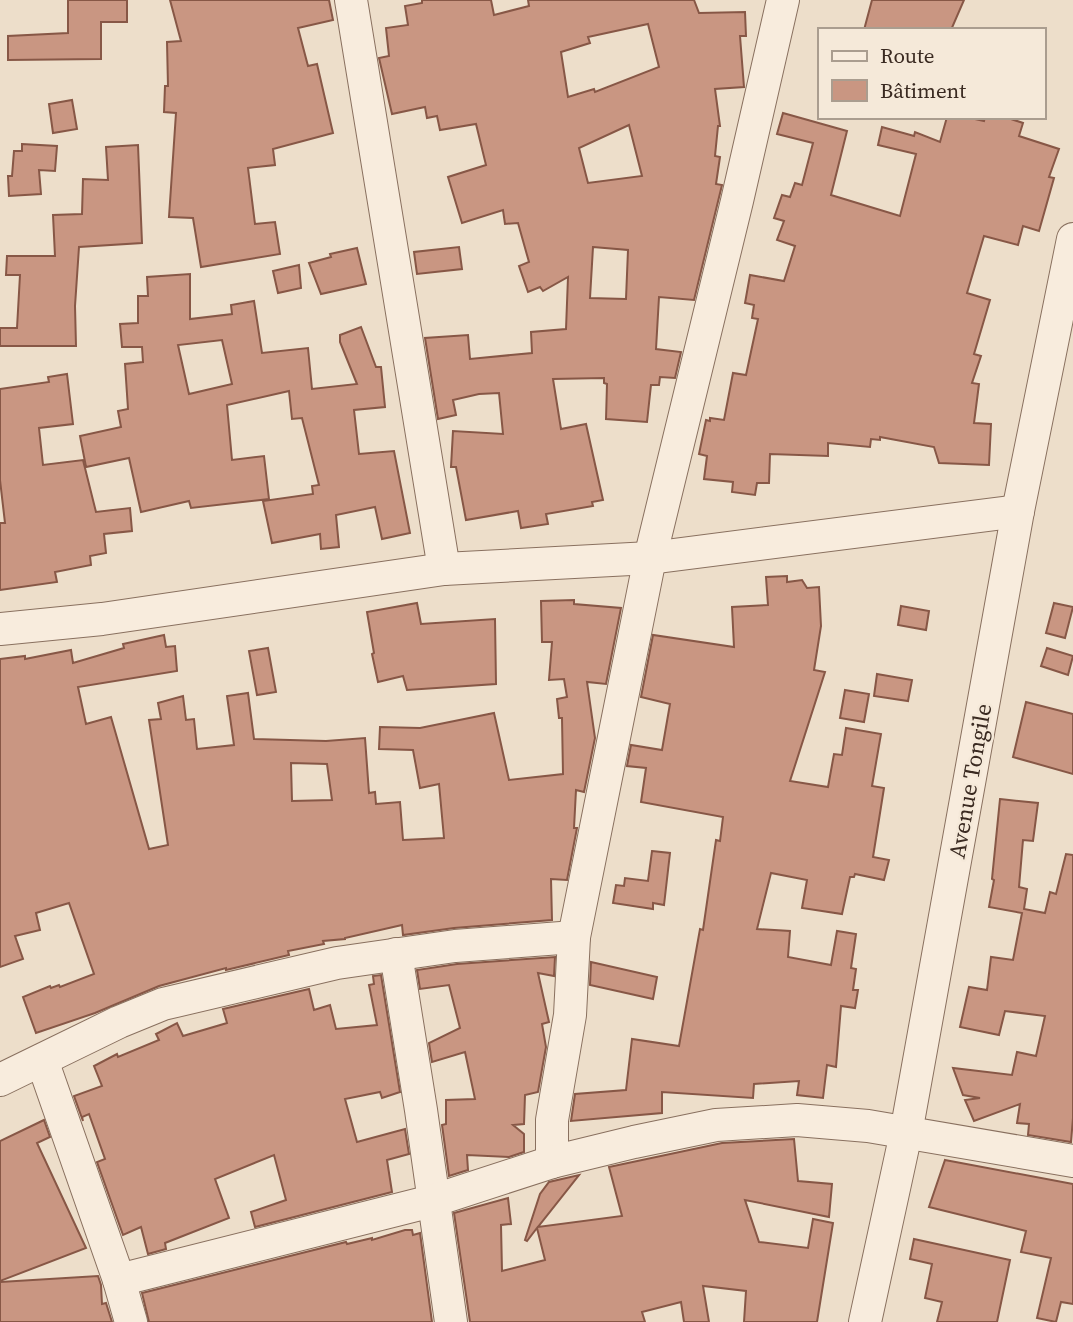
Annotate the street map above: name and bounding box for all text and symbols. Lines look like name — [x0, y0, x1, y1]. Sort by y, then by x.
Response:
legend — [818, 28, 1045, 119]
text: Route — [880, 41, 935, 70]
text: Bâtiment — [880, 76, 966, 105]
street label: Avenue Tongile — [941, 701, 999, 861]

